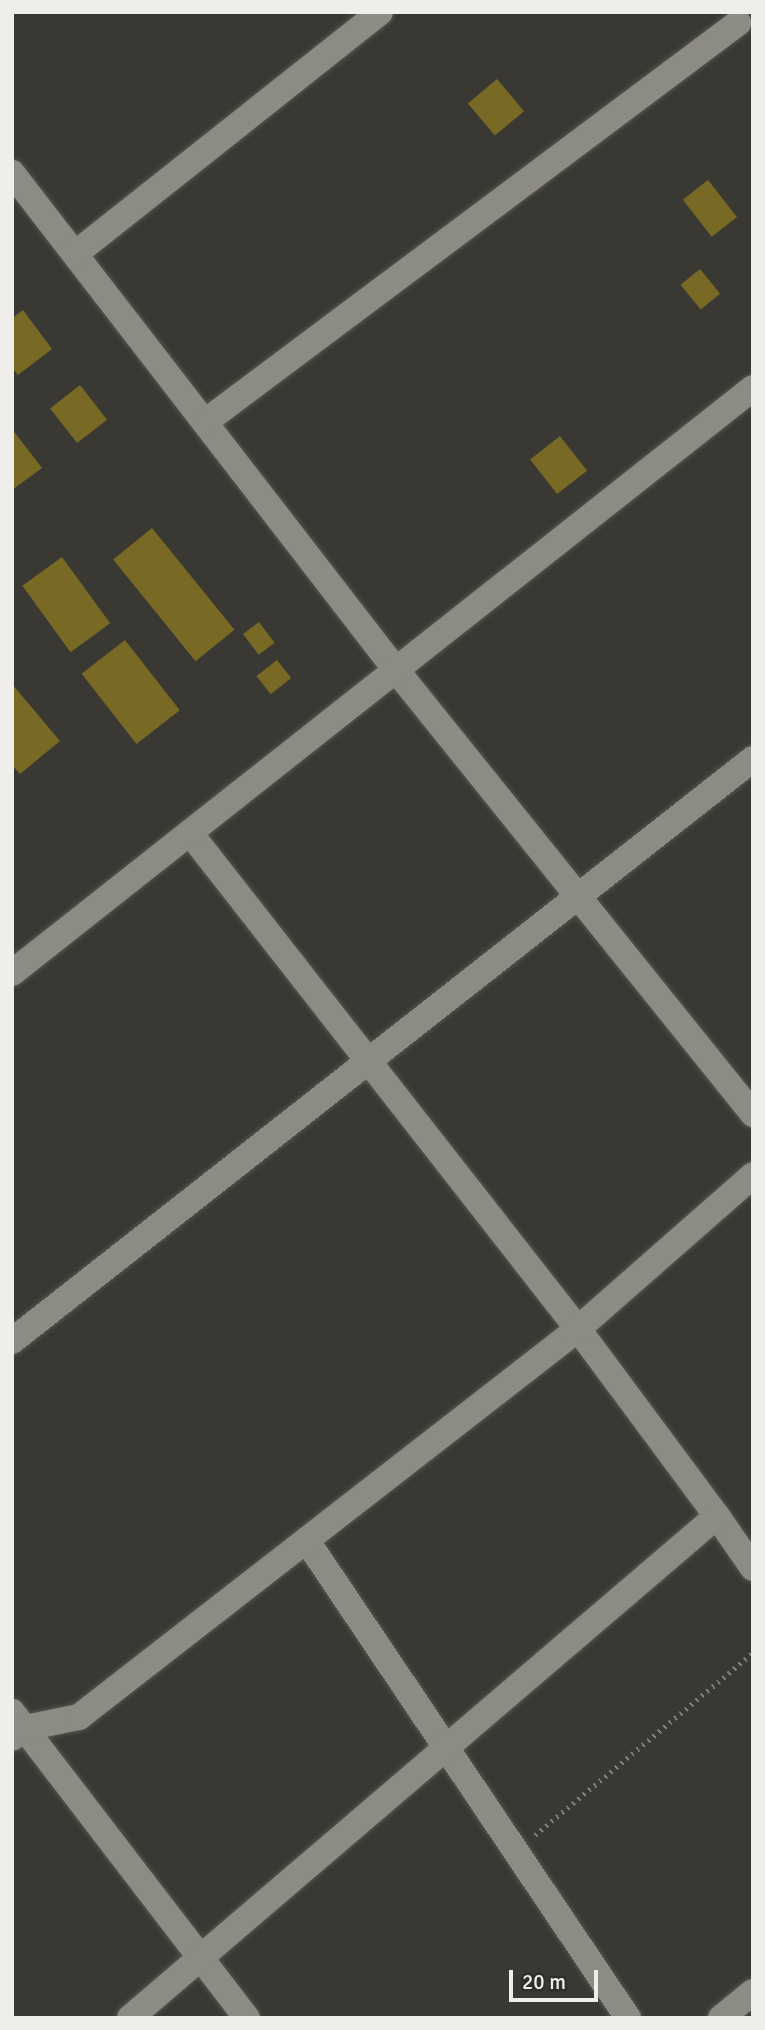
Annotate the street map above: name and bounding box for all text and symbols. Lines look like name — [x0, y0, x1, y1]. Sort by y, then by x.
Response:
scale bar — [513, 1956, 602, 2000]
text: 20 m — [522, 1969, 566, 1995]

